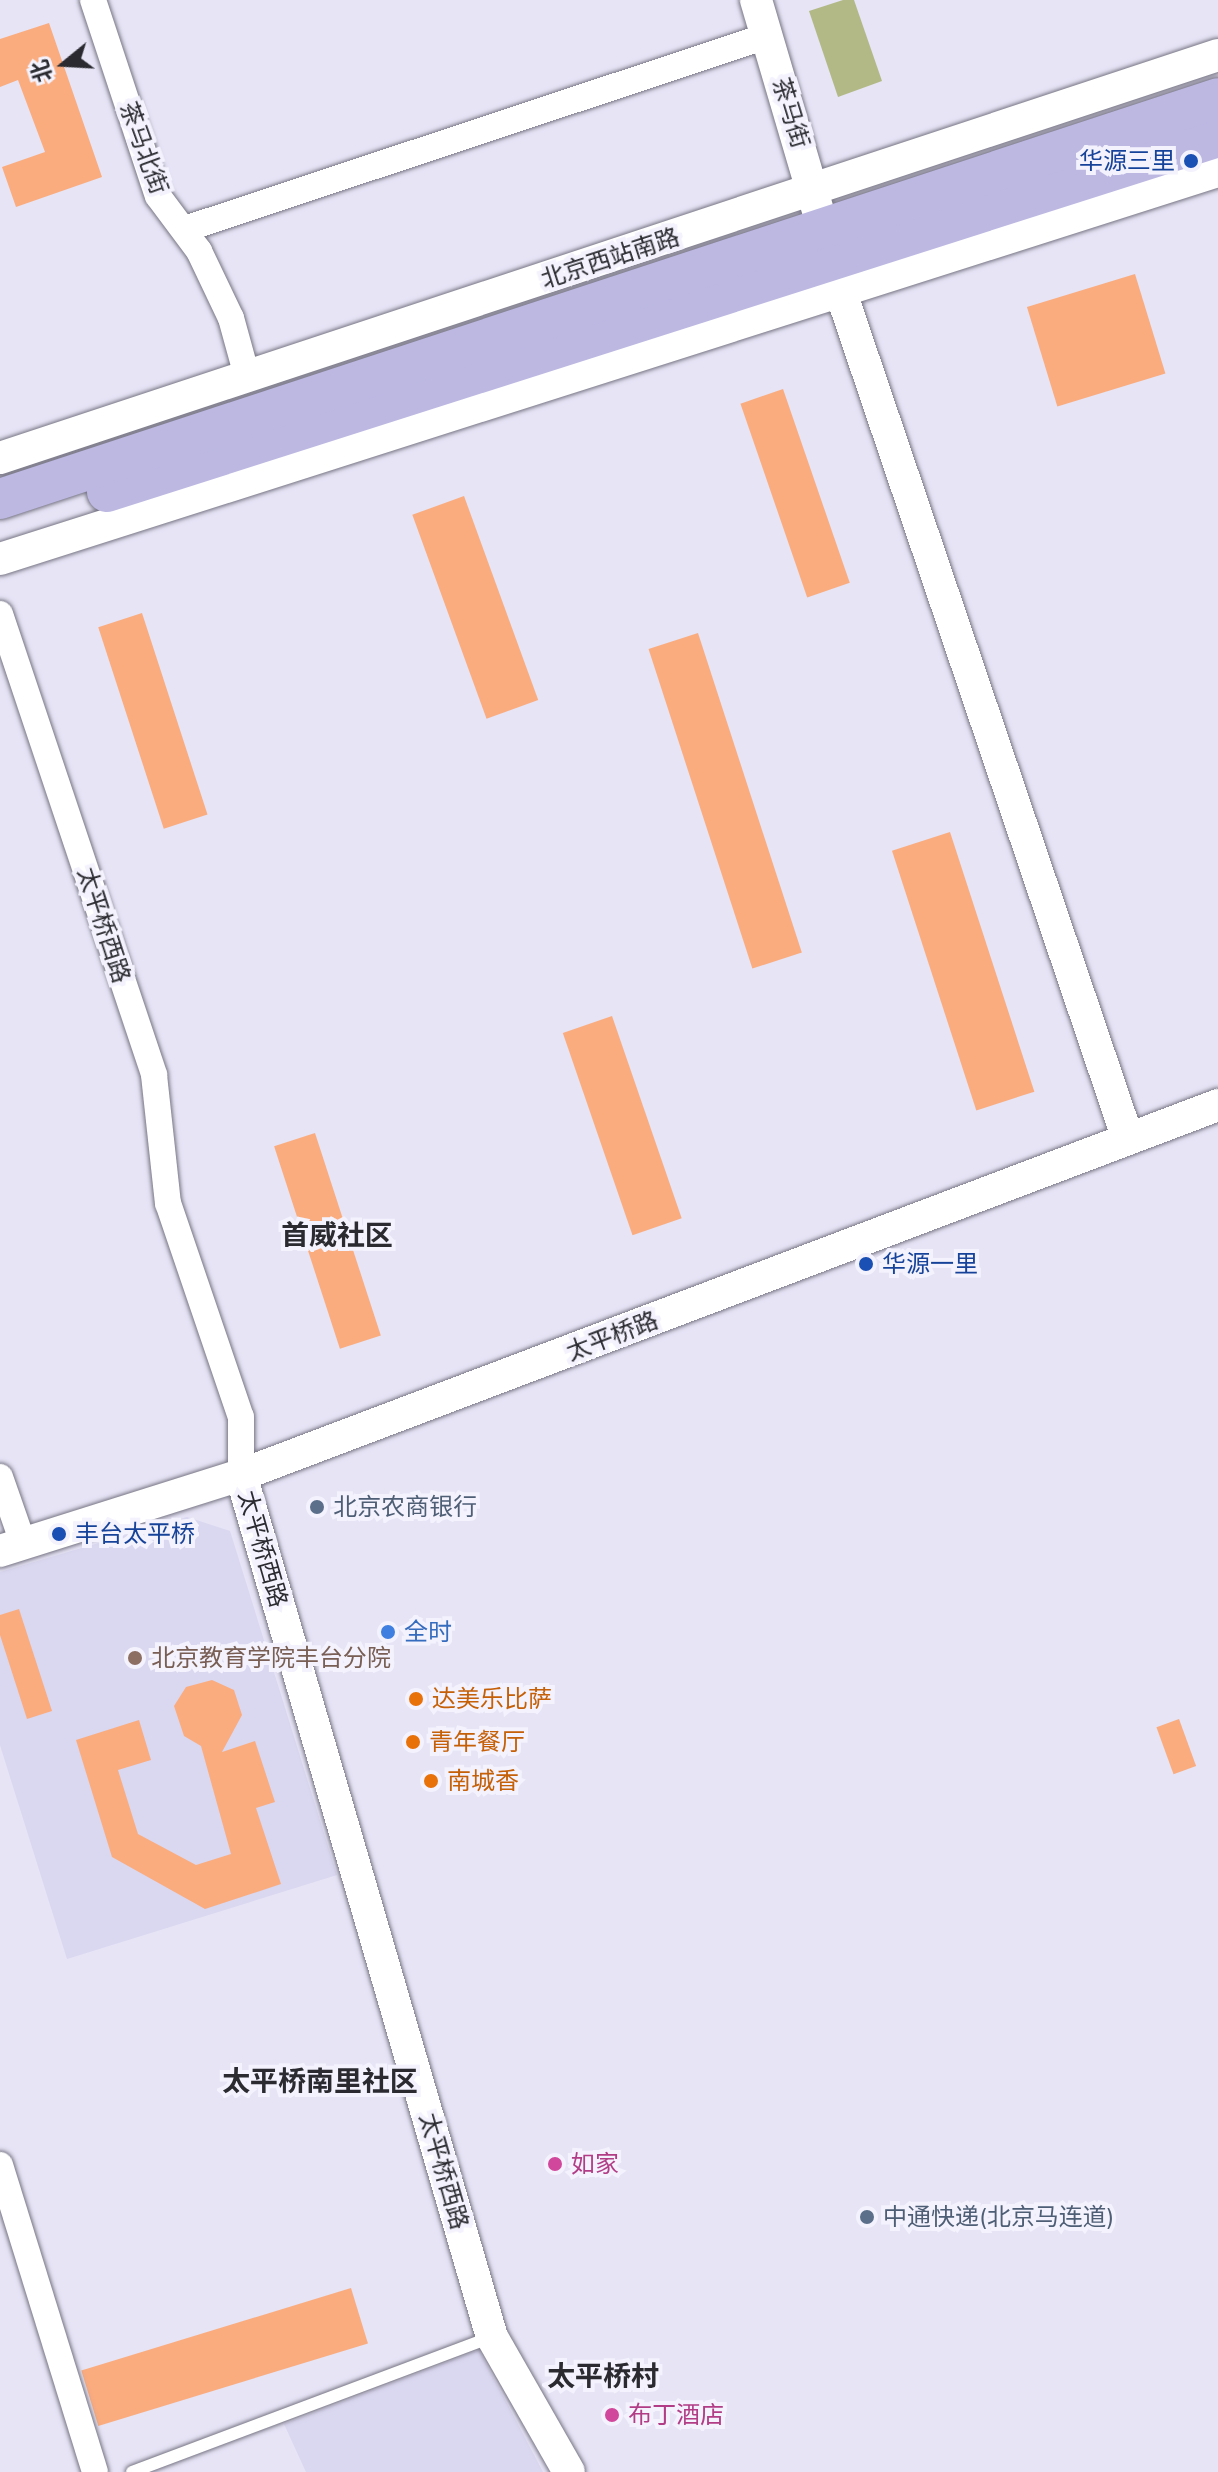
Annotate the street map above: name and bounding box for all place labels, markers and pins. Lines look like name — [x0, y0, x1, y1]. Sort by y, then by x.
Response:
place label: 华源三里 — [1079, 147, 1175, 175]
marker: 华源三里 — [1182, 152, 1200, 170]
place label: 华源一里 — [882, 1250, 978, 1278]
marker: 华源一里 — [857, 1255, 875, 1273]
place label: 北京农商银行 — [333, 1493, 477, 1521]
marker: 北京农商银行 — [308, 1498, 326, 1516]
place label: 丰台太平桥 — [75, 1520, 195, 1548]
marker: 丰台太平桥 — [50, 1525, 68, 1543]
place label: 全时 — [404, 1618, 452, 1646]
marker: 全时 — [379, 1623, 397, 1641]
place label: 北京教育学院丰台分院 — [151, 1644, 391, 1672]
marker: 北京教育学院丰台分院 — [126, 1649, 144, 1667]
place label: 达美乐比萨 — [432, 1685, 552, 1713]
marker: 达美乐比萨 — [407, 1690, 425, 1708]
place label: 青年餐厅 — [429, 1728, 525, 1756]
marker: 青年餐厅 — [404, 1733, 422, 1751]
place label: 南城香 — [447, 1767, 519, 1795]
marker: 南城香 — [422, 1772, 440, 1790]
place label: 如家 — [571, 2150, 619, 2178]
marker: 如家 — [546, 2155, 564, 2173]
place label: 中通快递(北京马连道) — [883, 2203, 1114, 2231]
marker: 中通快递(北京马连道) — [858, 2208, 876, 2226]
place label: 布丁酒店 — [628, 2401, 724, 2429]
marker: 布丁酒店 — [603, 2406, 621, 2424]

